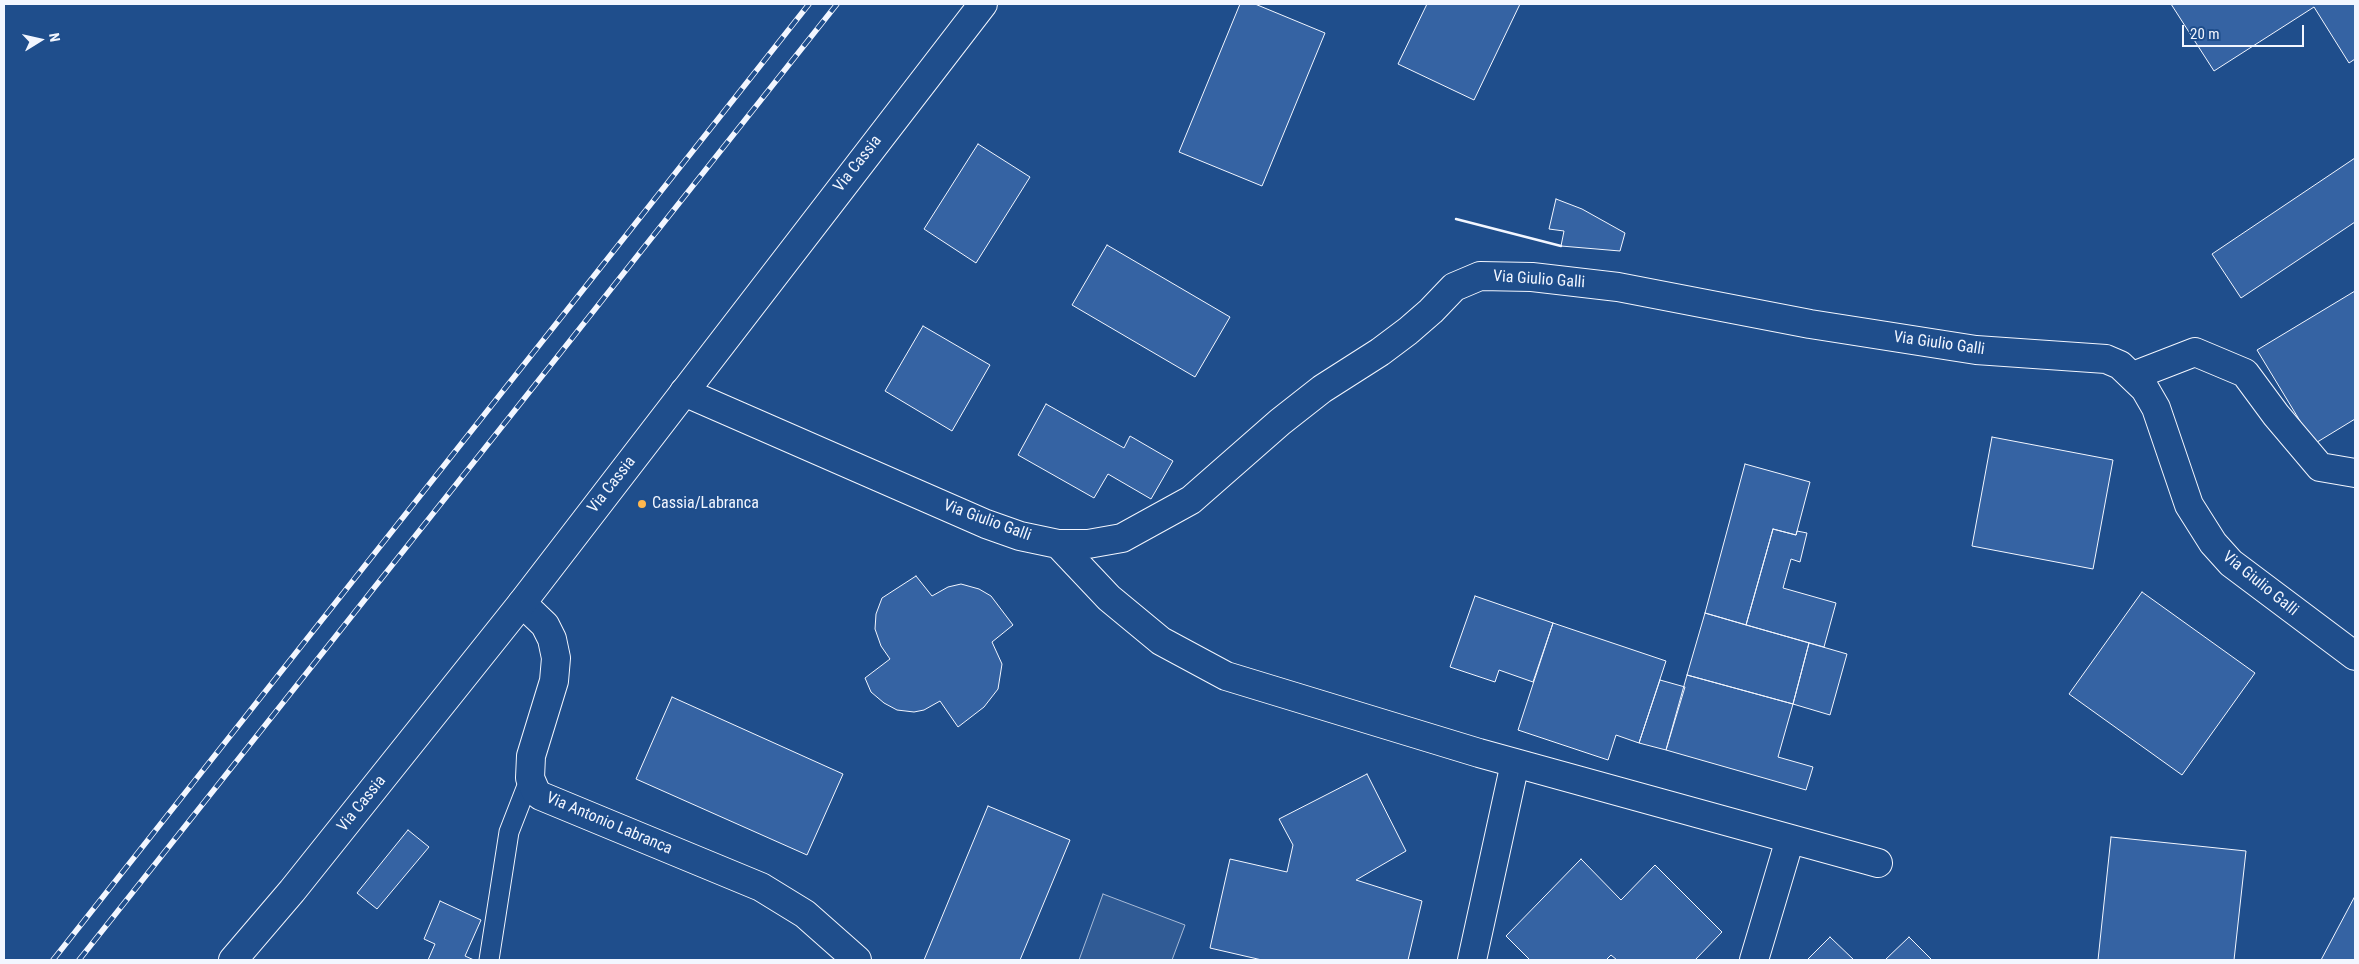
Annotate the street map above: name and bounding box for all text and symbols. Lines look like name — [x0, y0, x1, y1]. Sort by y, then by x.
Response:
north arrow — [15, 15, 65, 65]
scale bar — [2184, 15, 2306, 47]
text: 20 m — [2190, 25, 2220, 43]
text: N — [46, 32, 63, 43]
street label: Via Cassia — [830, 132, 886, 196]
street label: Via Giulio Galli — [1492, 267, 1586, 293]
street label: Via Giulio Galli — [1892, 328, 1986, 360]
street label: Via Cassia — [584, 453, 640, 517]
place label: Cassia/Labranca — [652, 494, 759, 514]
street label: Via Giulio Galli — [940, 496, 1034, 546]
marker: Cassia/Labranca — [636, 498, 648, 510]
street label: Via Giulio Galli — [2218, 548, 2302, 620]
street label: Via Cassia — [334, 772, 390, 836]
street label: Via Antonio Labranca — [543, 789, 675, 859]

